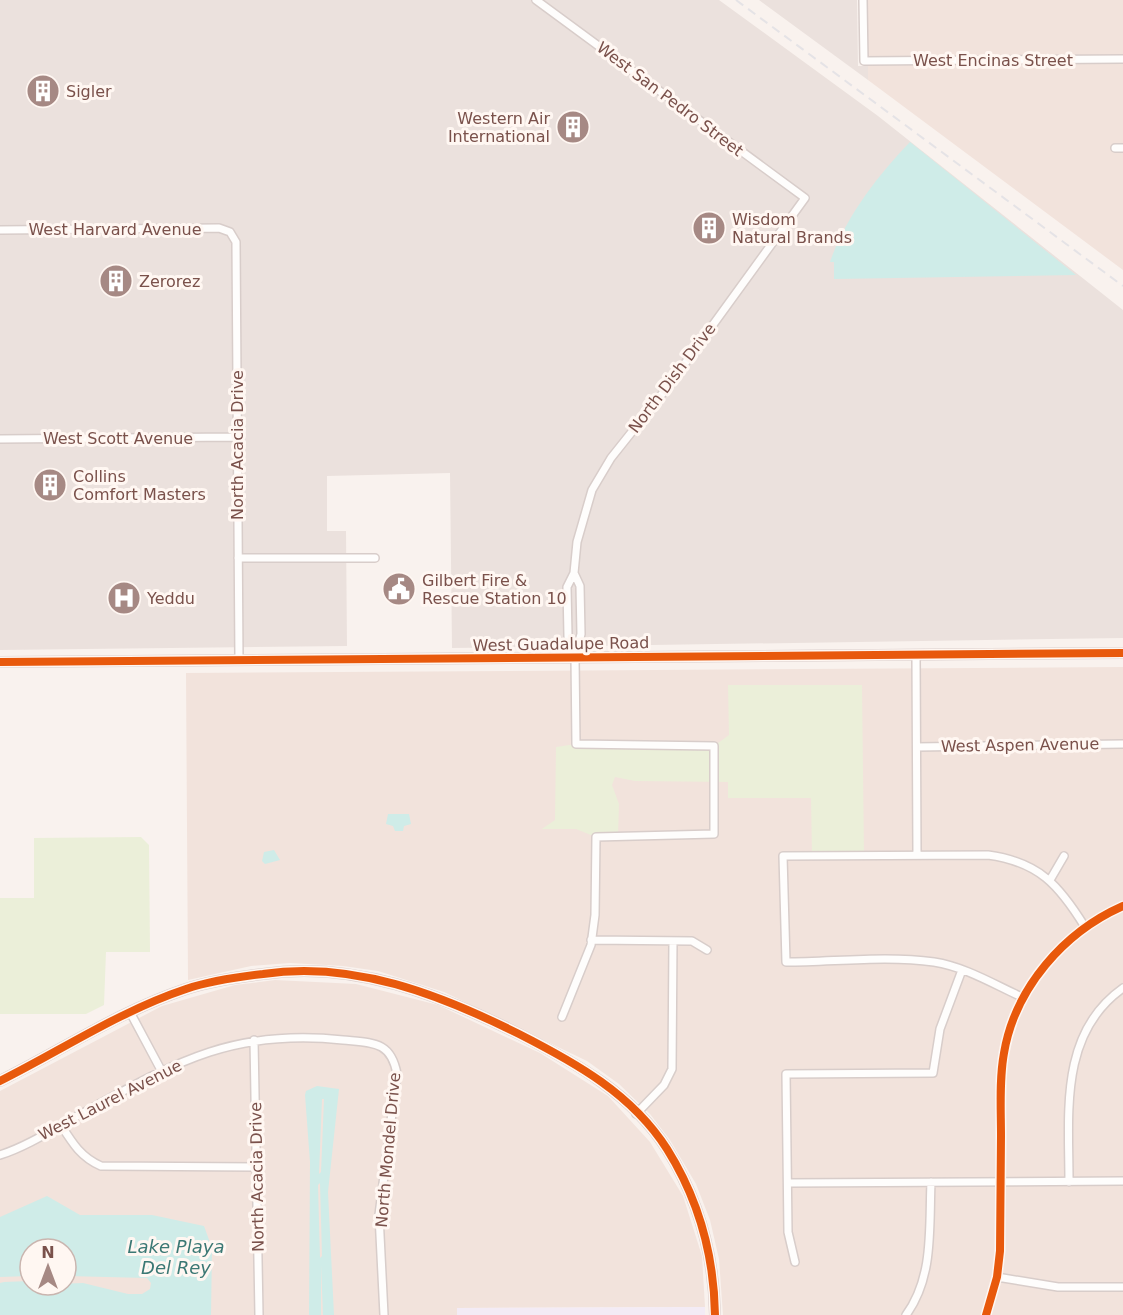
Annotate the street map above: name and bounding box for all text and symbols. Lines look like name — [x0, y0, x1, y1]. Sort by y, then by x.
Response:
street label: West San Pedro Street — [593, 38, 747, 160]
street label: West Encinas Street — [913, 51, 1073, 70]
building icon: Sigler — [25, 73, 61, 109]
place label: Sigler — [66, 82, 112, 101]
place label: Western Air International — [448, 109, 550, 146]
building icon: Western Air International — [555, 109, 591, 145]
building icon: Wisdom Natural Brands — [691, 210, 727, 246]
place label: Wisdom Natural Brands — [732, 210, 852, 247]
street label: West Harvard Avenue — [28, 220, 202, 239]
building icon: Zerorez — [98, 263, 134, 299]
place label: Zerorez — [139, 272, 200, 291]
street label: North Dish Drive — [624, 319, 720, 437]
street label: North Acacia Drive — [228, 370, 247, 520]
street label: West Scott Avenue — [43, 429, 193, 448]
building icon: Collins Comfort Masters — [32, 467, 68, 503]
place label: Collins Comfort Masters — [73, 467, 206, 504]
public building icon: Gilbert Fire & Rescue Station 10 — [381, 571, 417, 607]
place label: Gilbert Fire & Rescue Station 10 — [422, 571, 567, 608]
hospital icon: Yeddu — [106, 580, 142, 616]
place label: Yeddu — [146, 589, 195, 608]
street label: West Guadalupe Road — [473, 633, 649, 655]
street label: West Aspen Avenue — [941, 734, 1099, 756]
street label: West Laurel Avenue — [35, 1056, 185, 1144]
street label: North Mondel Drive — [372, 1072, 404, 1228]
street label: North Acacia Drive — [246, 1102, 268, 1252]
water label: Lake Playa Del Rey — [128, 1236, 224, 1278]
north arrow — [18, 1237, 78, 1297]
text: N — [41, 1243, 55, 1262]

